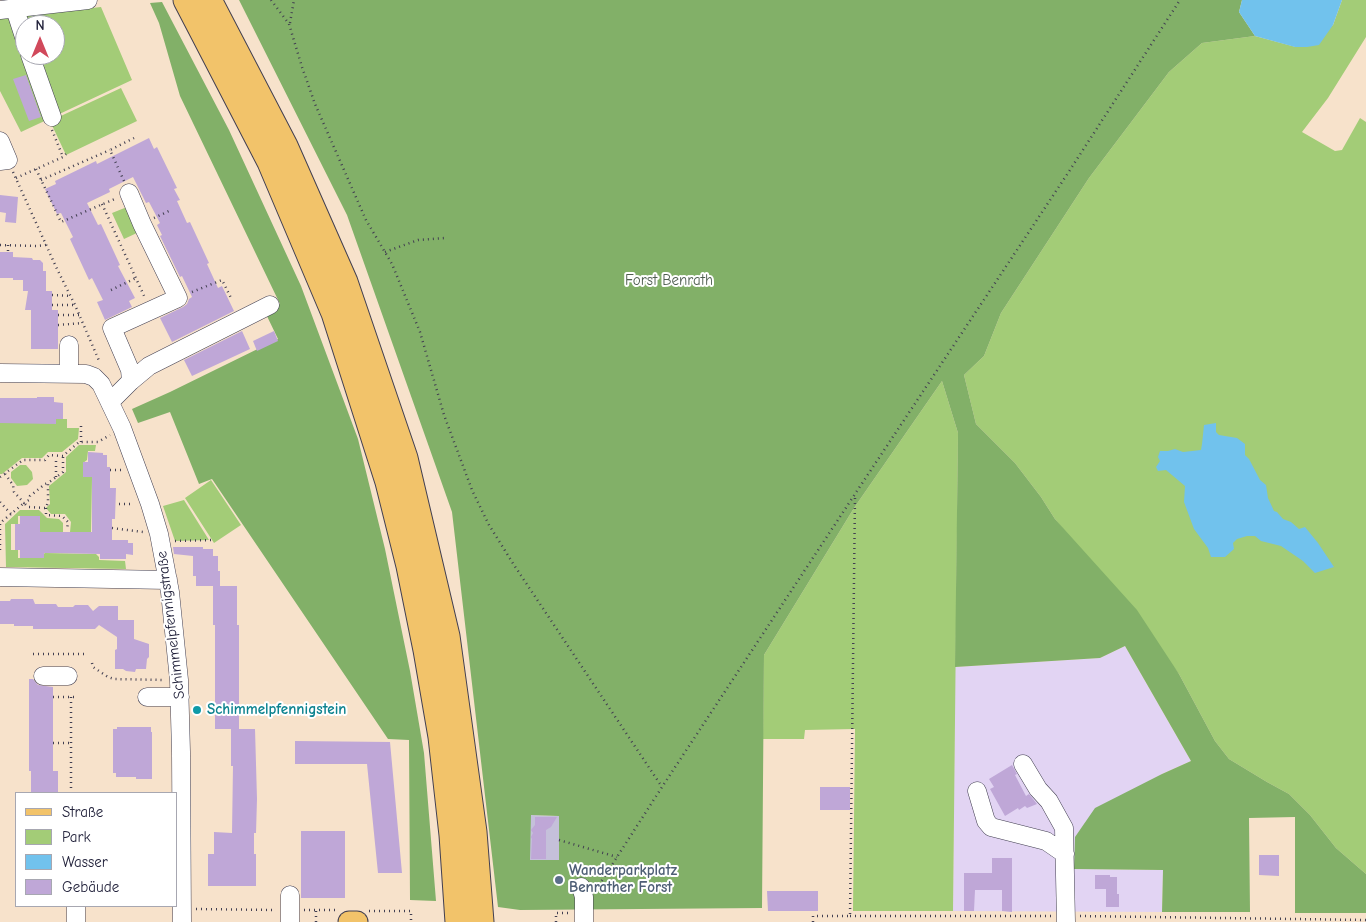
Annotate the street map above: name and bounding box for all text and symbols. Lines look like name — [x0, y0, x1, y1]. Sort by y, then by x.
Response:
north arrow — [15, 15, 65, 65]
text: N — [35, 17, 45, 34]
park label: Forst Benrath — [625, 272, 713, 290]
street label: Schimmelpfennigstraße — [153, 550, 189, 700]
place label: Schimmelpfennigstein — [207, 701, 346, 719]
marker: Schimmelpfennigstein — [191, 704, 203, 716]
legend — [15, 792, 178, 907]
text: Straße — [62, 803, 103, 821]
text: Park — [62, 828, 91, 846]
text: Wasser — [62, 853, 108, 871]
place label: Wanderparkplatz Benrather Forst — [569, 862, 677, 897]
marker: Wanderparkplatz Benrather Forst — [553, 874, 565, 886]
text: Gebäude — [62, 878, 119, 896]

